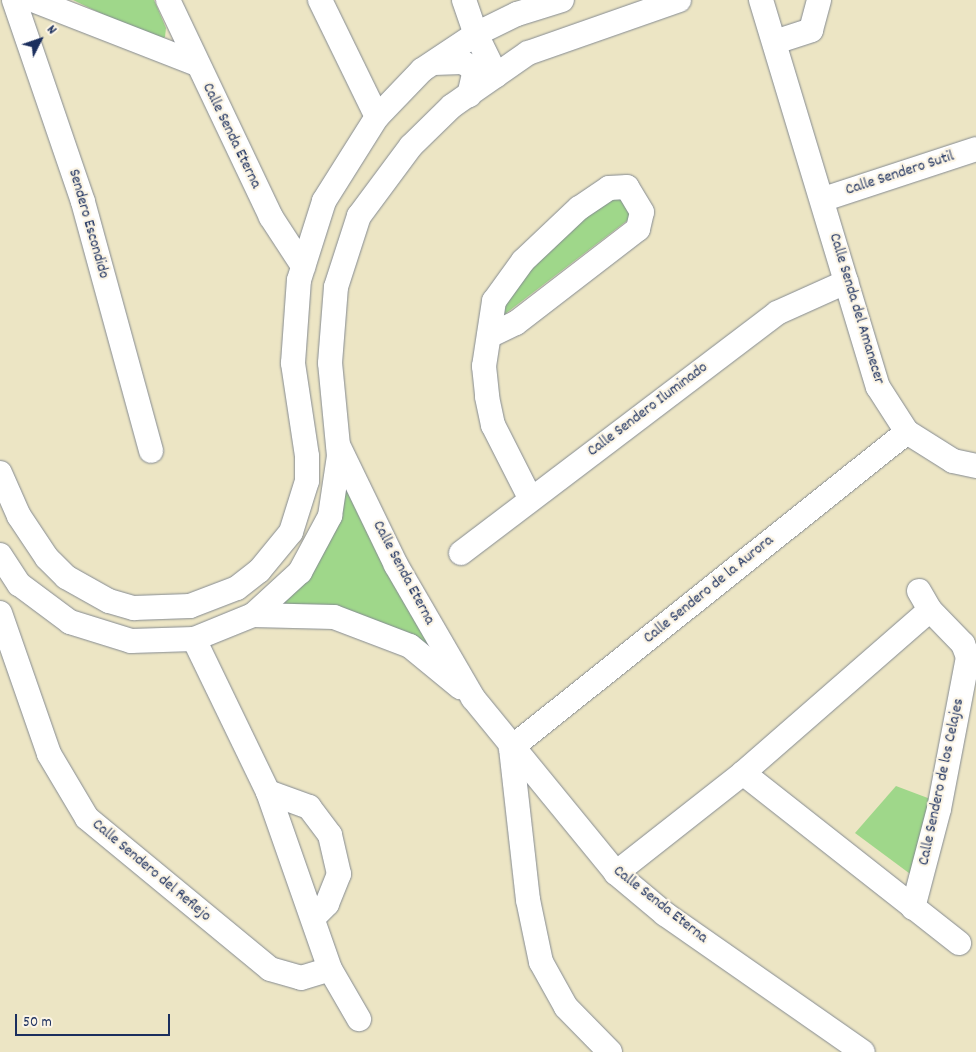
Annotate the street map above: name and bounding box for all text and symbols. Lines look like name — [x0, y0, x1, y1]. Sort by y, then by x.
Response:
north arrow — [15, 15, 65, 65]
text: N — [41, 21, 61, 39]
street label: Calle Senda Eterna — [197, 80, 265, 192]
street label: Calle Sendero Sutil — [843, 147, 957, 201]
street label: Sendero Escondido — [63, 167, 113, 281]
street label: Calle Senda del Amanecer — [824, 231, 888, 387]
street label: Calle Sendero Iluminado — [584, 359, 712, 461]
street label: Calle Senda Eterna — [368, 518, 438, 628]
street label: Calle Sendero de la Aurora — [640, 532, 778, 648]
street label: Calle Sendero de los Celajes — [915, 697, 969, 867]
street label: Calle Sendero del Reflejo — [88, 816, 214, 926]
street label: Calle Senda Eterna — [609, 862, 711, 948]
scale bar — [18, 1004, 172, 1036]
text: 50 m — [23, 1012, 52, 1034]

